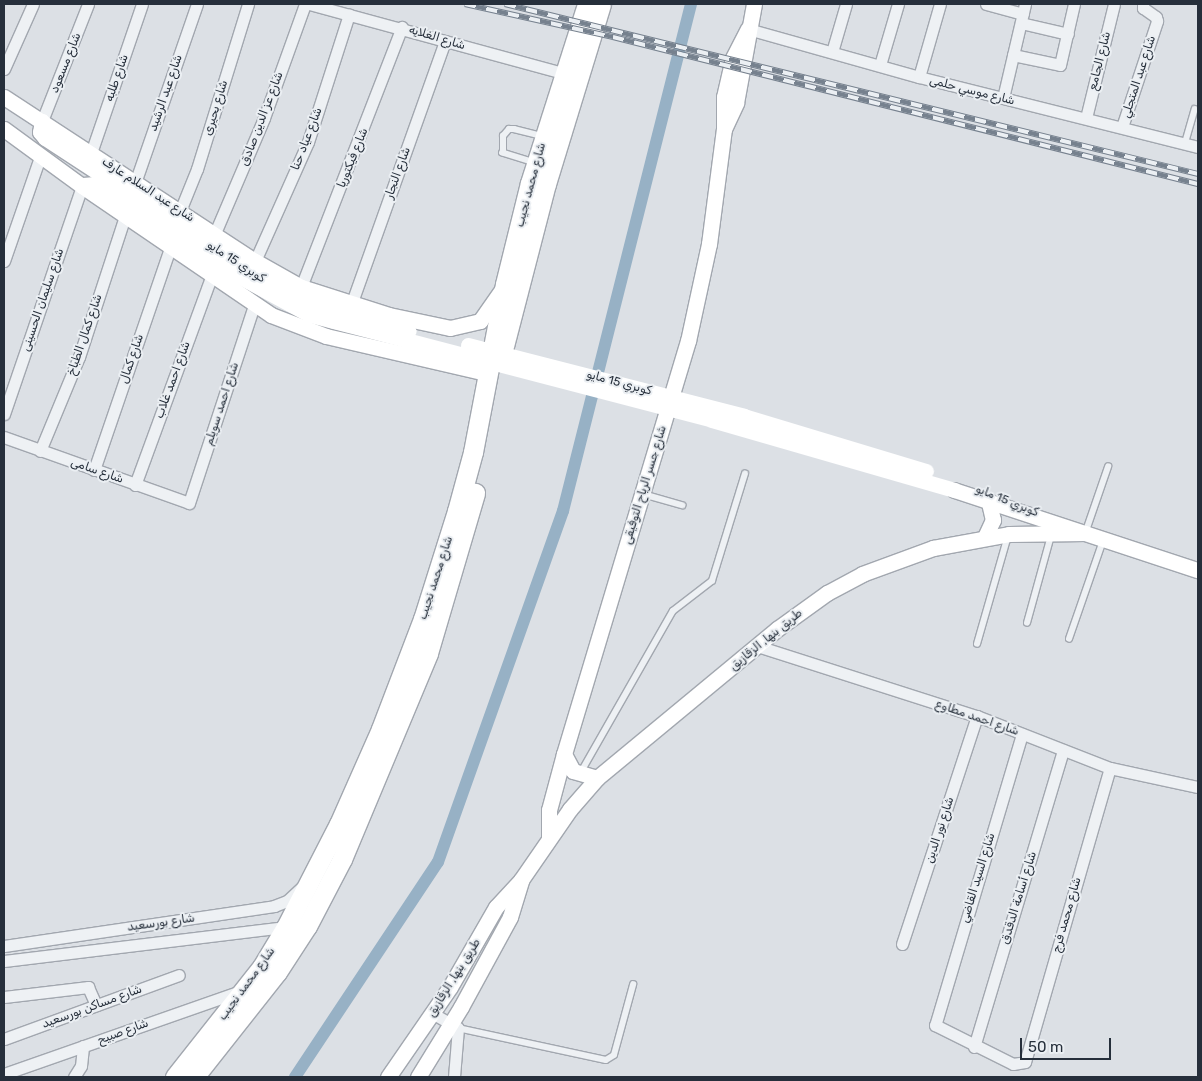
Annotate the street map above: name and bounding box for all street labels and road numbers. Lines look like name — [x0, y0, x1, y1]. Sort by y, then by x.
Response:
street label: شارع الغلايه — [407, 23, 467, 53]
street label: شارع الجامع — [1086, 30, 1114, 92]
street label: شارع مسعود — [47, 31, 85, 95]
street label: شارع عبد المتجلي — [1119, 34, 1159, 120]
street label: شارع طلبه — [102, 52, 132, 104]
street label: شارع عبد الرشيد — [146, 53, 186, 133]
street label: شارع عز الدين صادق — [237, 70, 287, 168]
street label: شارع موسي حلمى — [928, 73, 1016, 109]
street label: شارع بحيرى — [201, 78, 231, 138]
street label: شارع عياد حنا — [288, 106, 326, 172]
street label: شارع فيكتوريا — [334, 126, 372, 190]
street label: شارع محمد نجيب — [513, 141, 549, 229]
street label: شارع النجار — [382, 145, 414, 201]
street label: شارع عبد السلام عارف — [99, 155, 197, 225]
street label: كوبري 15 مايو — [204, 238, 268, 286]
street label: شارع سليمان الحسينى — [19, 247, 67, 353]
street label: شارع كمال الطباخ — [64, 292, 106, 378]
street label: شارع كمال — [117, 332, 147, 386]
street label: شارع احمد غلاب — [152, 339, 194, 421]
street label: شارع احمد سويلم — [202, 361, 242, 447]
street label: كوبري 15 مايو — [585, 367, 653, 399]
street label: شارع جسر الرياح التوفيقى — [620, 424, 670, 546]
street label: شارع سامى — [69, 455, 125, 487]
street label: كوبري 15 مايو — [973, 482, 1041, 520]
street label: شارع محمد نجيب — [416, 534, 456, 622]
street label: طريق بنها, الزقازيق — [727, 606, 805, 674]
street label: شارع احمد مطاوع — [933, 697, 1021, 739]
street label: شارع نور الدين — [923, 795, 957, 865]
street label: شارع السيد القاضي — [957, 831, 999, 925]
street label: شارع أسامة الدقدق — [998, 850, 1040, 946]
street label: شارع محمد فرج — [1049, 876, 1085, 954]
street label: شارع بورسعيد — [126, 911, 196, 935]
street label: طريق بنها, الزقازيق — [424, 936, 484, 1020]
street label: شارع محمد نجيب — [216, 945, 278, 1023]
street label: شارع مساكن بورسعيد — [40, 982, 144, 1032]
street label: شارع صبيح — [96, 1016, 150, 1048]

